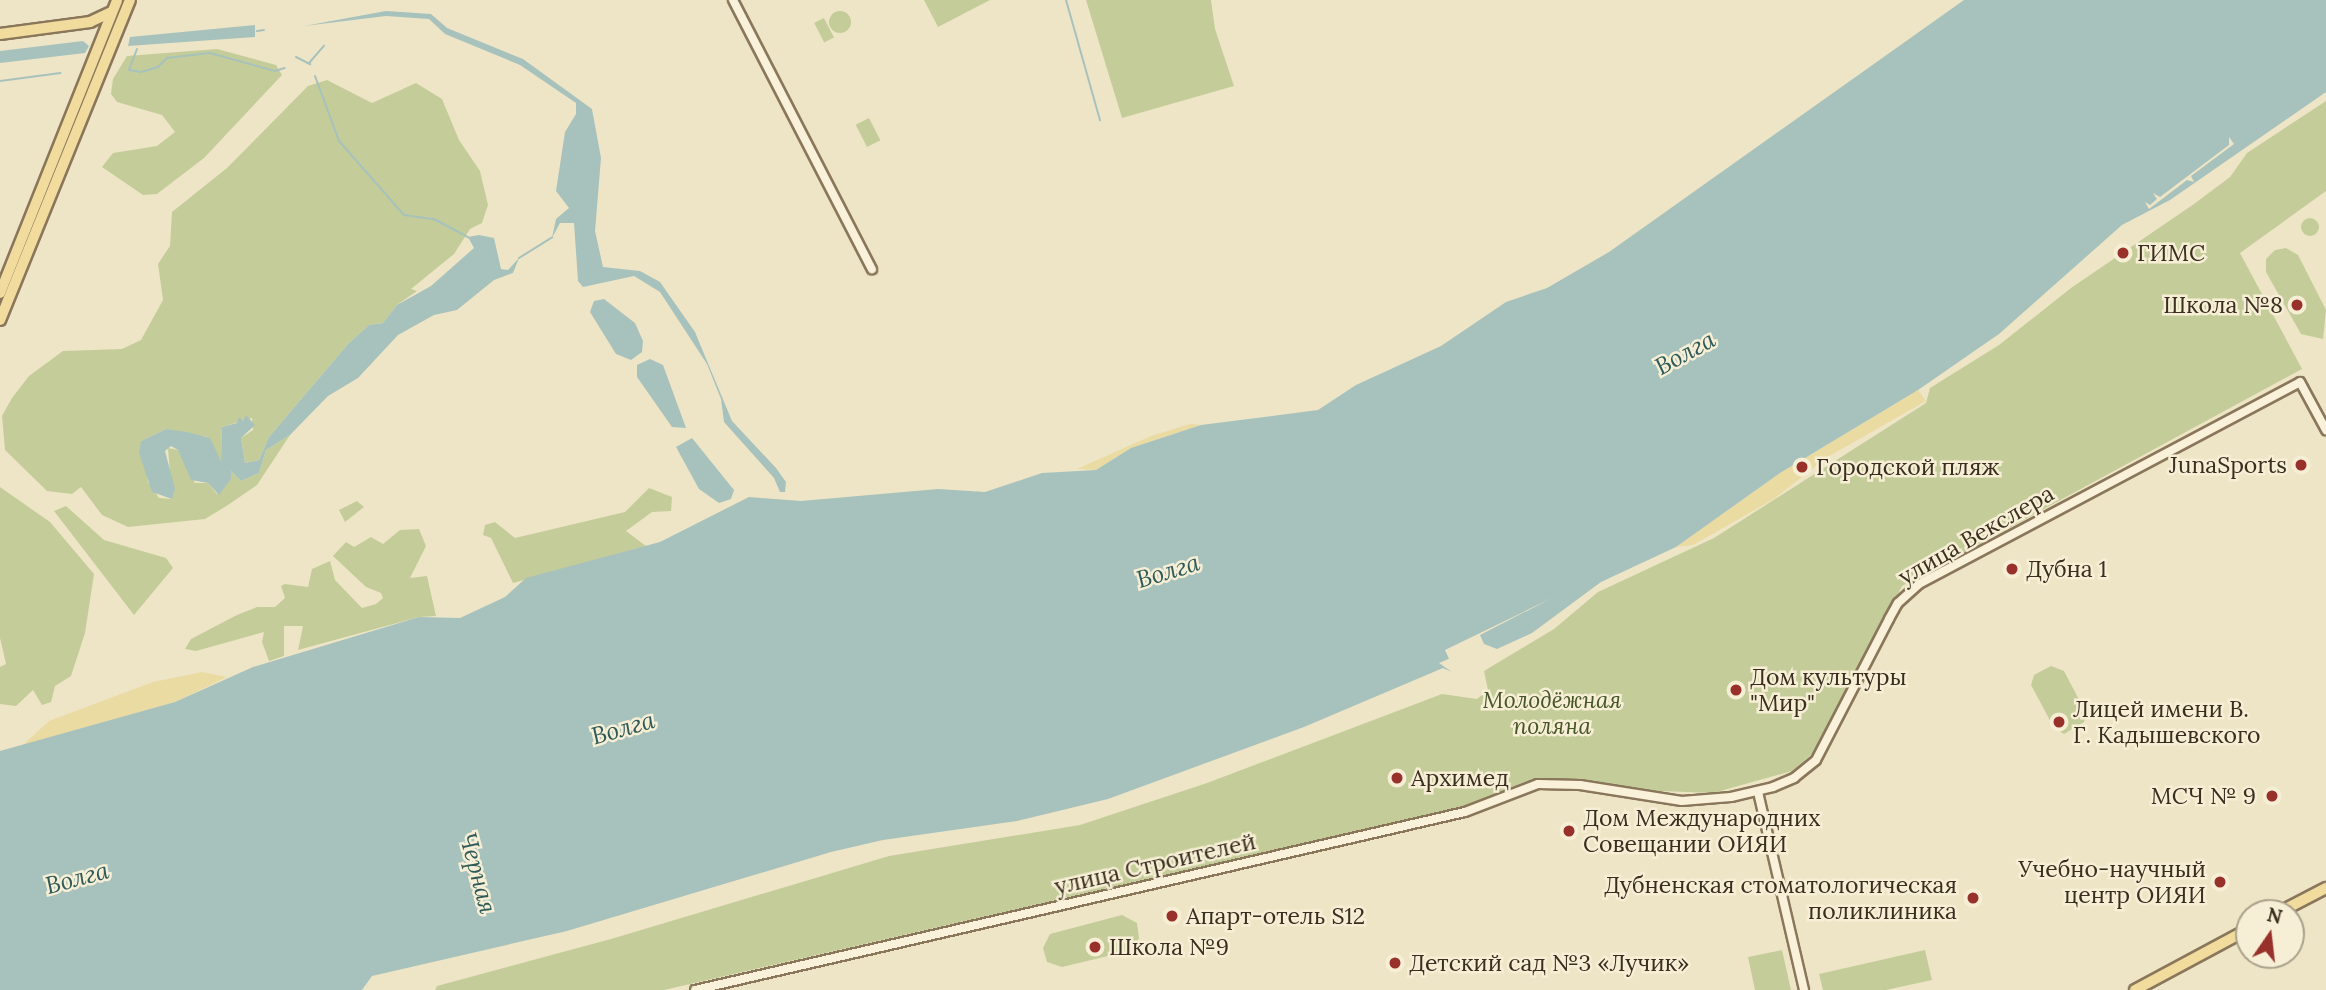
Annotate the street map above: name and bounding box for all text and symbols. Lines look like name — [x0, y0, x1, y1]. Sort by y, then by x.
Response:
place label: ГИМС — [2137, 239, 2205, 267]
marker: ГИМС — [2115, 245, 2131, 261]
place label: Школа №8 — [2163, 291, 2283, 319]
marker: Школа №8 — [2289, 297, 2305, 313]
water label: Волга — [1650, 325, 1720, 381]
place label: JunaSports — [2169, 451, 2287, 479]
place label: Городской пляж — [1816, 453, 1999, 481]
marker: JunaSports — [2293, 457, 2309, 473]
marker: Городской пляж — [1794, 459, 1810, 475]
street label: улица Векслера — [1893, 479, 2059, 591]
water label: Волга — [1133, 548, 1203, 594]
place label: Дубна 1 — [2026, 555, 2107, 583]
marker: Дубна 1 — [2004, 561, 2020, 577]
place label: Дом культуры "Мир" — [1750, 663, 1906, 717]
marker: Дом культуры "Мир" — [1728, 682, 1744, 698]
park label: Молодёжная поляна — [1483, 686, 1621, 740]
place label: Лицей имени В. Г. Кадышевского — [2073, 695, 2260, 749]
water label: Волга — [588, 705, 658, 751]
marker: Лицей имени В. Г. Кадышевского — [2051, 714, 2067, 730]
place label: Архимед — [1411, 764, 1509, 792]
marker: Архимед — [1389, 770, 1405, 786]
place label: МСЧ № 9 — [2151, 782, 2256, 810]
marker: МСЧ № 9 — [2262, 786, 2282, 806]
place label: Дом Международних Совещании ОИЯИ — [1583, 804, 1820, 858]
marker: Дом Международних Совещании ОИЯИ — [1561, 823, 1577, 839]
street label: улица Строителей — [1052, 827, 1258, 901]
water label: Черная — [453, 829, 503, 917]
place label: Учебно-научный центр ОИЯИ — [2018, 855, 2206, 909]
water label: Волга — [42, 856, 112, 900]
place label: Дубненская стоматологическая поликлиника — [1604, 871, 1957, 925]
marker: Учебно-научный центр ОИЯИ — [2212, 874, 2228, 890]
marker: Дубненская стоматологическая поликлиника — [1963, 888, 1983, 908]
north arrow — [2235, 899, 2305, 969]
place label: Апарт-отель S12 — [1186, 902, 1365, 930]
text: N — [2265, 902, 2285, 929]
marker: Апарт-отель S12 — [1164, 908, 1180, 924]
place label: Школа №9 — [1109, 933, 1229, 961]
marker: Школа №9 — [1087, 939, 1103, 955]
place label: Детский сад №3 «Лучик» — [1409, 949, 1689, 977]
marker: Детский сад №3 «Лучик» — [1387, 955, 1403, 971]

